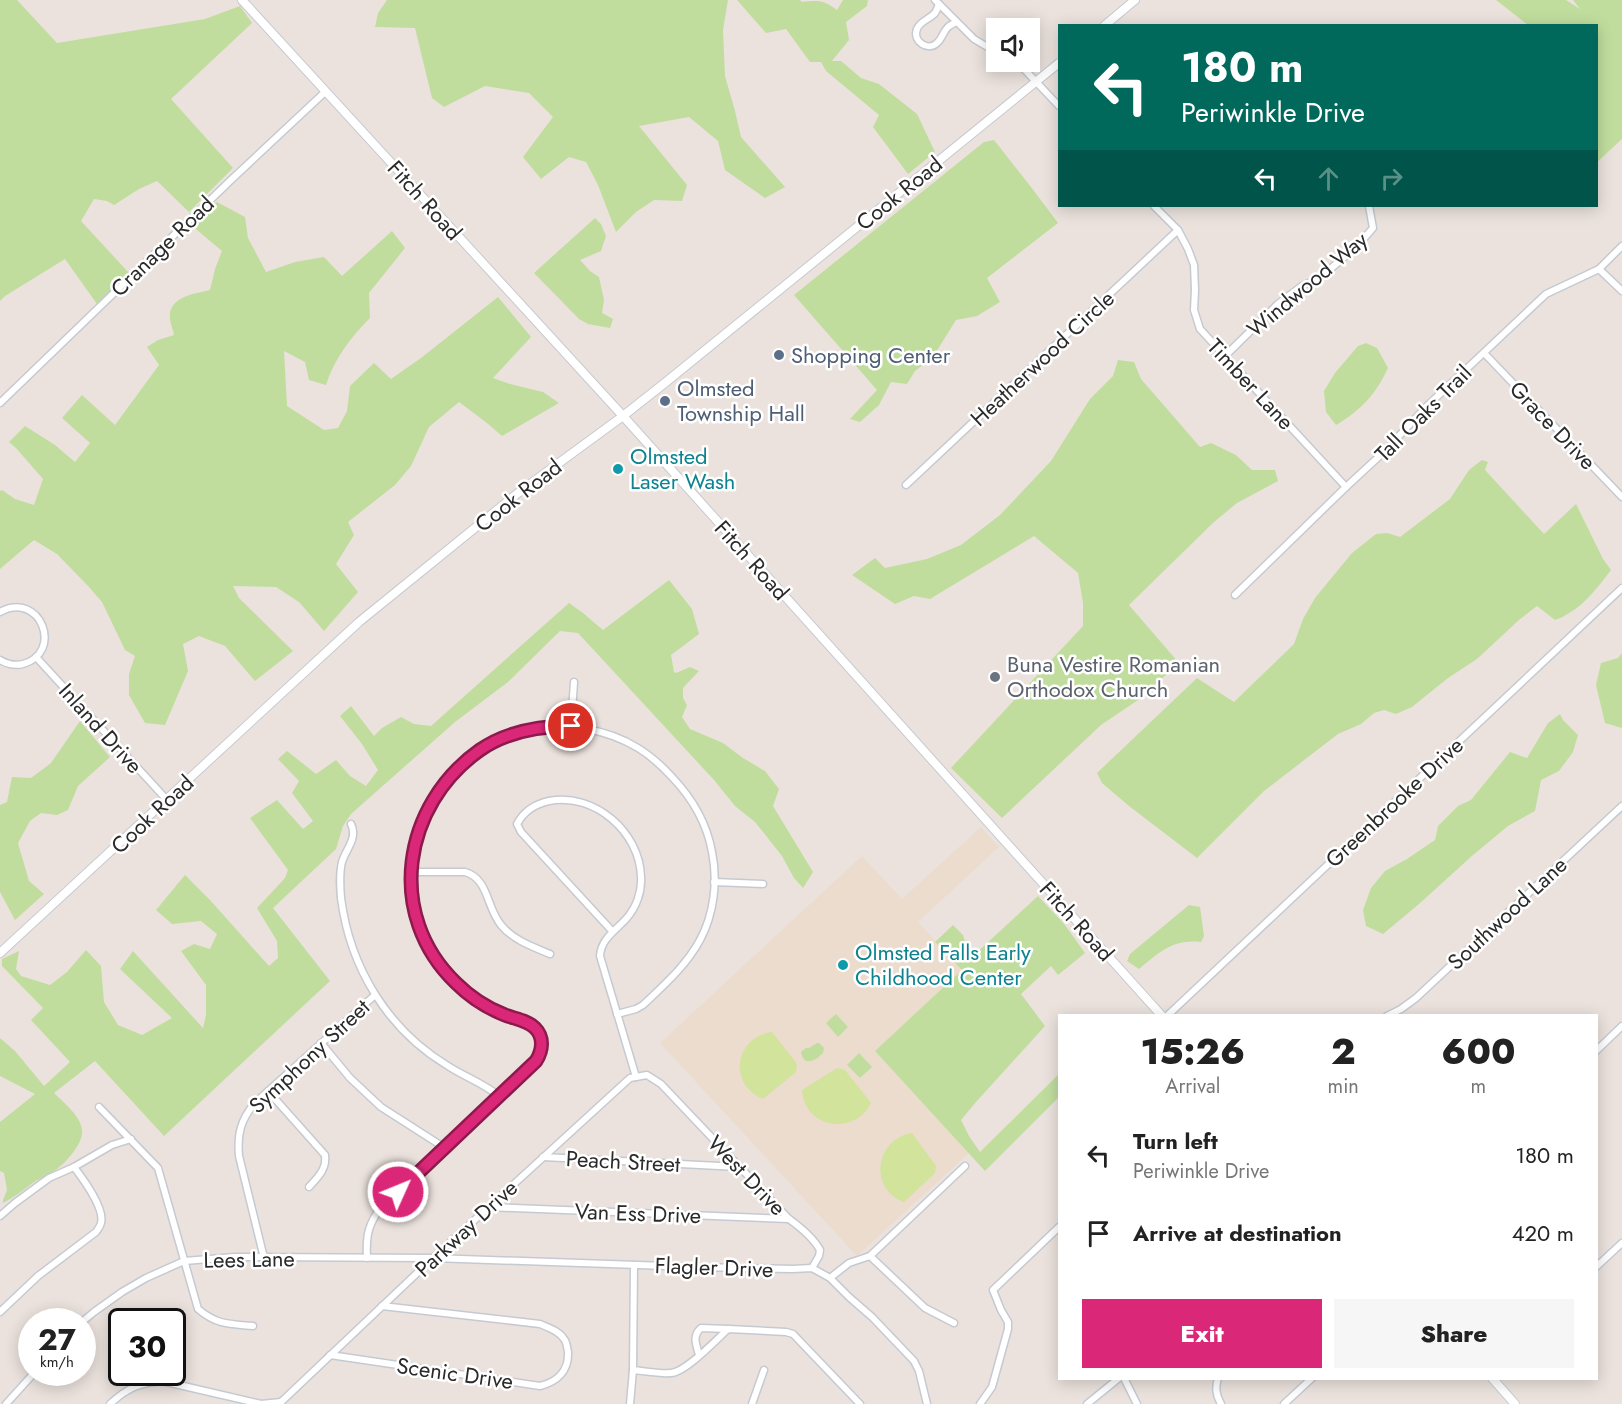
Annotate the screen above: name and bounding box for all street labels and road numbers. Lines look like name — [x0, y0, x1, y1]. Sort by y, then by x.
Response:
street label: Cook Road — [849, 148, 949, 238]
street label: Fitch Road — [380, 153, 470, 247]
street label: Cranage Road — [103, 188, 221, 304]
street label: Windwood Way — [1240, 224, 1375, 344]
street label: Heatherwood Circle — [963, 283, 1121, 433]
street label: Timber Lane — [1200, 331, 1302, 437]
street label: Tall Oaks Trail — [1367, 357, 1479, 469]
street label: Grace Drive — [1502, 373, 1604, 477]
street label: Cook Road — [468, 451, 568, 539]
street label: Fitch Road — [707, 513, 797, 607]
street label: Inland Drive — [52, 676, 150, 780]
street label: Greenbrooke Drive — [1318, 729, 1470, 875]
street label: Cook Road — [103, 767, 201, 861]
street label: Southwood Lane — [1440, 849, 1574, 977]
street label: Fitch Road — [1032, 874, 1122, 968]
street label: Symphony Street — [241, 991, 377, 1121]
street label: West Drive — [700, 1128, 794, 1222]
street label: Peach Street — [565, 1142, 682, 1180]
street label: Parkway Drive — [407, 1172, 525, 1284]
street label: Van Ess Drive — [574, 1195, 702, 1231]
street label: Lees Lane — [203, 1242, 295, 1276]
street label: Flagler Drive — [654, 1249, 774, 1285]
street label: Scenic Drive — [395, 1349, 515, 1397]

